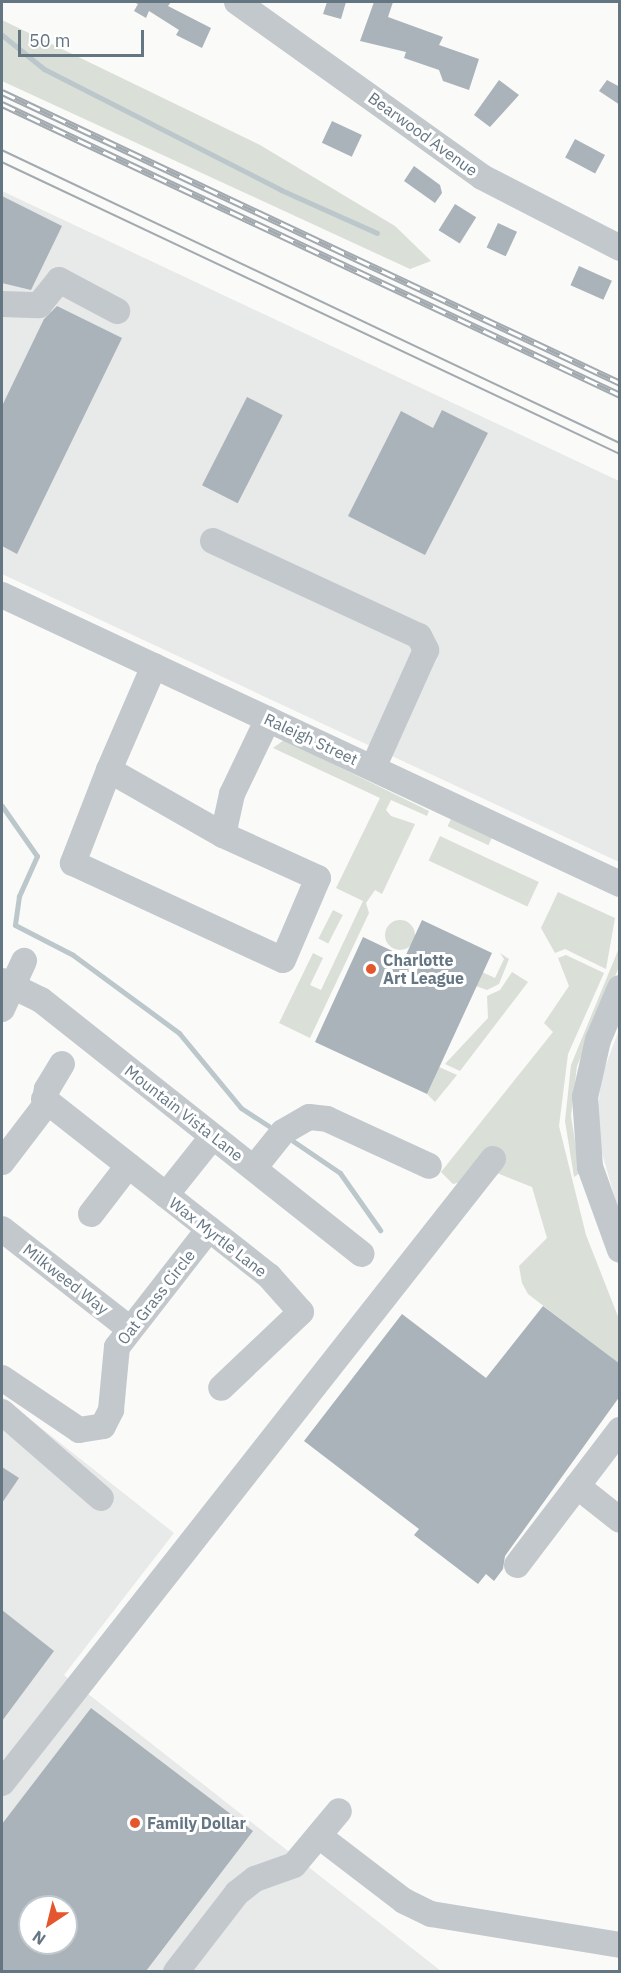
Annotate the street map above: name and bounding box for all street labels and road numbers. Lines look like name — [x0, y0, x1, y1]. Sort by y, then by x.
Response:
street label: Bearwood Avenue — [365, 88, 481, 180]
street label: Raleigh Street — [261, 709, 361, 769]
street label: Mountain Vista Lane — [121, 1061, 247, 1165]
street label: Wax Myrtle Lane — [165, 1193, 271, 1281]
street label: Milkweed Way — [19, 1240, 113, 1318]
street label: Oat Grass Circle — [113, 1246, 199, 1348]

